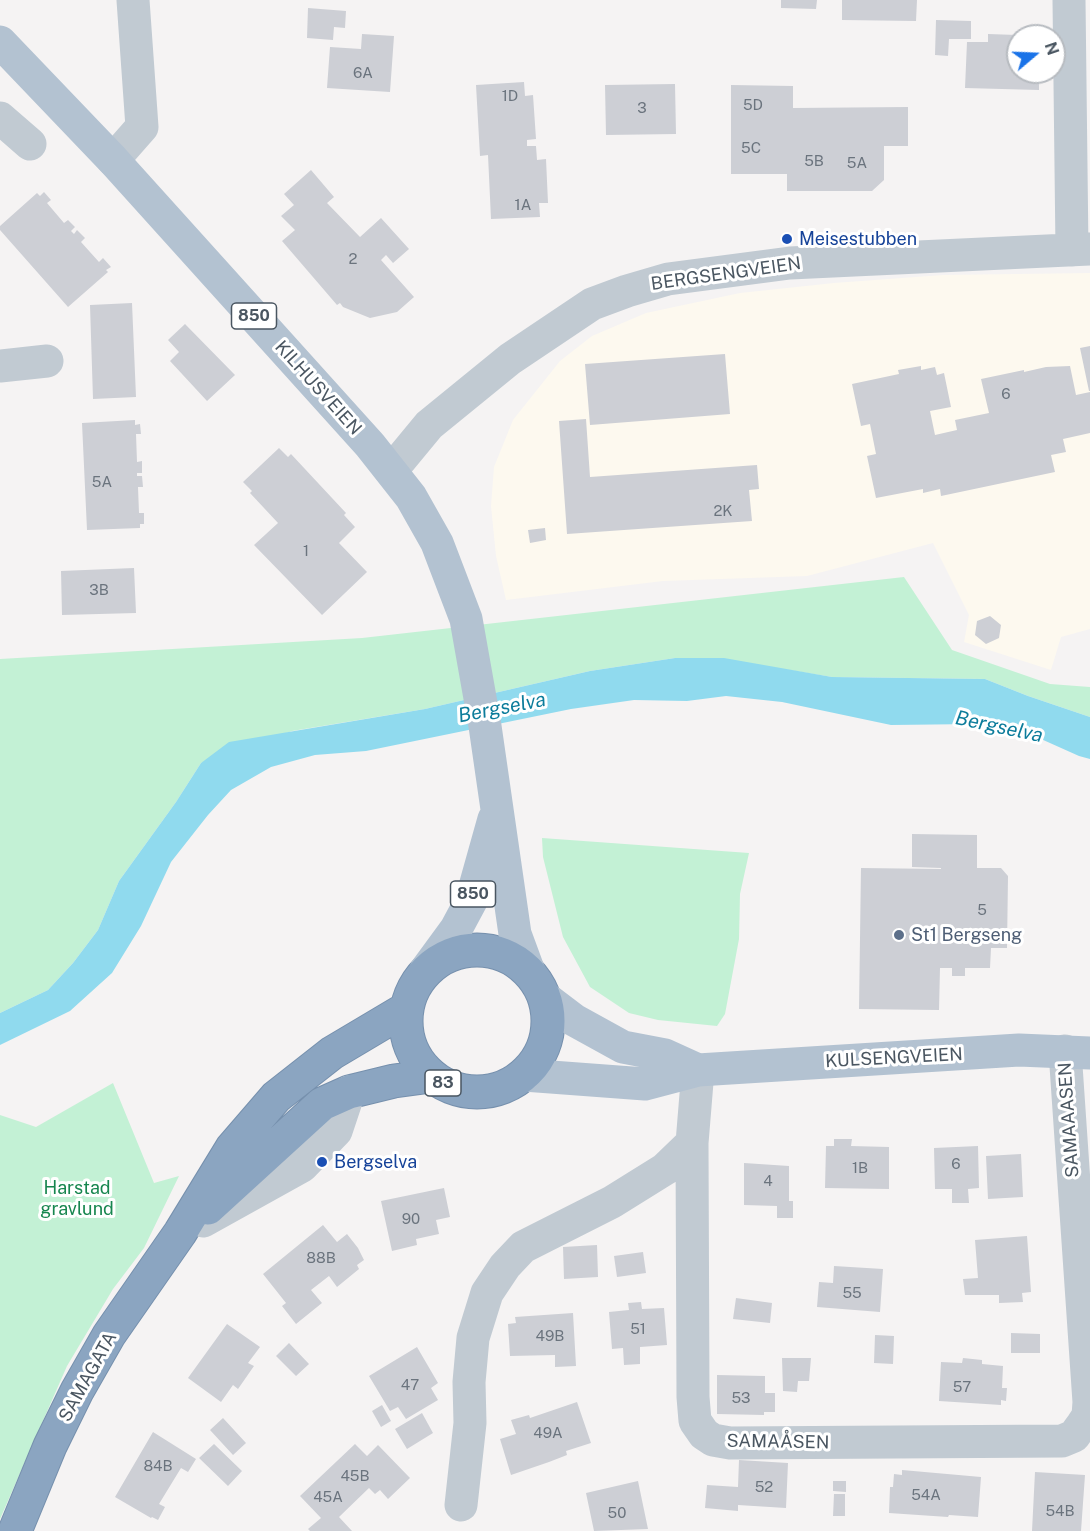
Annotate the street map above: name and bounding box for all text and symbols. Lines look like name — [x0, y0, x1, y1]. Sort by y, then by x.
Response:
north arrow — [1006, 24, 1066, 84]
text: N — [1041, 40, 1063, 58]
house number: 6A — [353, 64, 373, 82]
house number: 1D — [502, 87, 518, 105]
house number: 5D — [743, 96, 763, 114]
house number: 3 — [637, 99, 647, 117]
house number: 5C — [741, 139, 761, 157]
house number: 5B — [804, 152, 824, 170]
house number: 5A — [847, 154, 867, 172]
house number: 1A — [515, 196, 531, 214]
place label: Meisestubben — [799, 228, 917, 250]
marker: Meisestubben — [780, 232, 794, 246]
house number: 2 — [349, 250, 357, 268]
street label: BERGSENGVEIEN — [650, 253, 802, 295]
road number: 850 — [232, 303, 276, 329]
street label: KILHUSVEIEN — [270, 337, 366, 439]
house number: 6 — [1001, 385, 1011, 403]
house number: 5A — [92, 473, 112, 491]
house number: 2K — [713, 502, 733, 520]
house number: 1 — [303, 542, 309, 560]
house number: 3B — [89, 581, 109, 599]
water label: Bergselva — [456, 688, 548, 728]
water label: Bergselva — [953, 706, 1045, 748]
road number: 850 — [450, 881, 496, 907]
house number: 5 — [977, 901, 987, 919]
place label: St1 Bergseng — [911, 924, 1022, 946]
marker: St1 Bergseng — [892, 928, 906, 942]
street label: KULSENGVEIEN — [825, 1044, 963, 1072]
street label: SAMAAASEN — [1054, 1062, 1084, 1178]
road number: 83 — [425, 1070, 461, 1096]
place label: Bergselva — [334, 1151, 417, 1173]
marker: Bergselva — [315, 1155, 329, 1169]
house number: 6 — [951, 1155, 961, 1173]
house number: 1B — [852, 1159, 868, 1177]
house number: 4 — [763, 1172, 773, 1190]
park label: Harstad gravlund — [40, 1177, 114, 1220]
house number: 90 — [402, 1210, 420, 1228]
house number: 88B — [306, 1249, 336, 1267]
house number: 55 — [842, 1284, 862, 1302]
house number: 51 — [630, 1320, 646, 1338]
house number: 49B — [536, 1327, 564, 1345]
street label: SAMAGATA — [55, 1328, 121, 1426]
house number: 47 — [401, 1376, 419, 1394]
house number: 57 — [953, 1378, 971, 1396]
house number: 53 — [731, 1389, 751, 1407]
house number: 49A — [533, 1424, 563, 1442]
street label: SAMAÅSEN — [726, 1430, 830, 1454]
house number: 84B — [143, 1457, 173, 1475]
house number: 45B — [341, 1467, 369, 1485]
house number: 52 — [755, 1478, 773, 1496]
house number: 54A — [911, 1486, 941, 1504]
house number: 45A — [313, 1488, 343, 1506]
house number: 54B — [1045, 1502, 1075, 1520]
house number: 50 — [608, 1504, 626, 1522]

